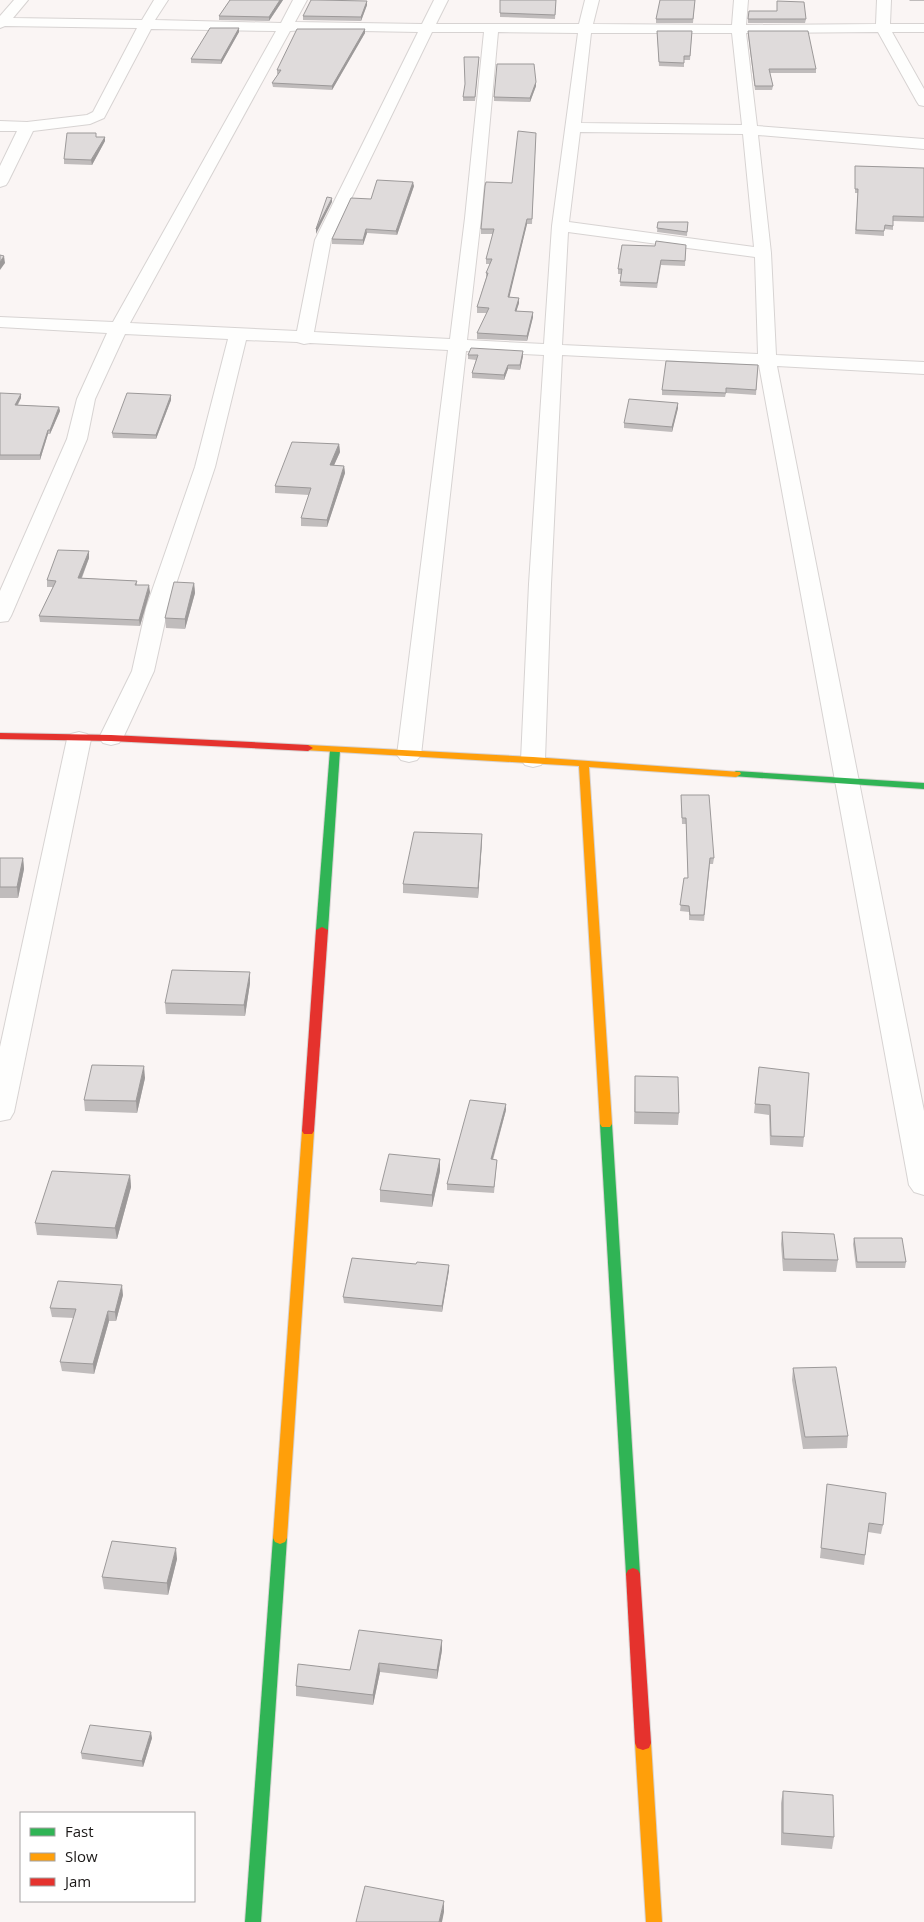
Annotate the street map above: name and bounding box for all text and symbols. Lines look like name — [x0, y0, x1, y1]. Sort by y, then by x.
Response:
legend — [20, 1812, 195, 1902]
text: Fast — [65, 1821, 94, 1841]
text: Slow — [65, 1846, 98, 1866]
text: Jam — [63, 1871, 91, 1891]

